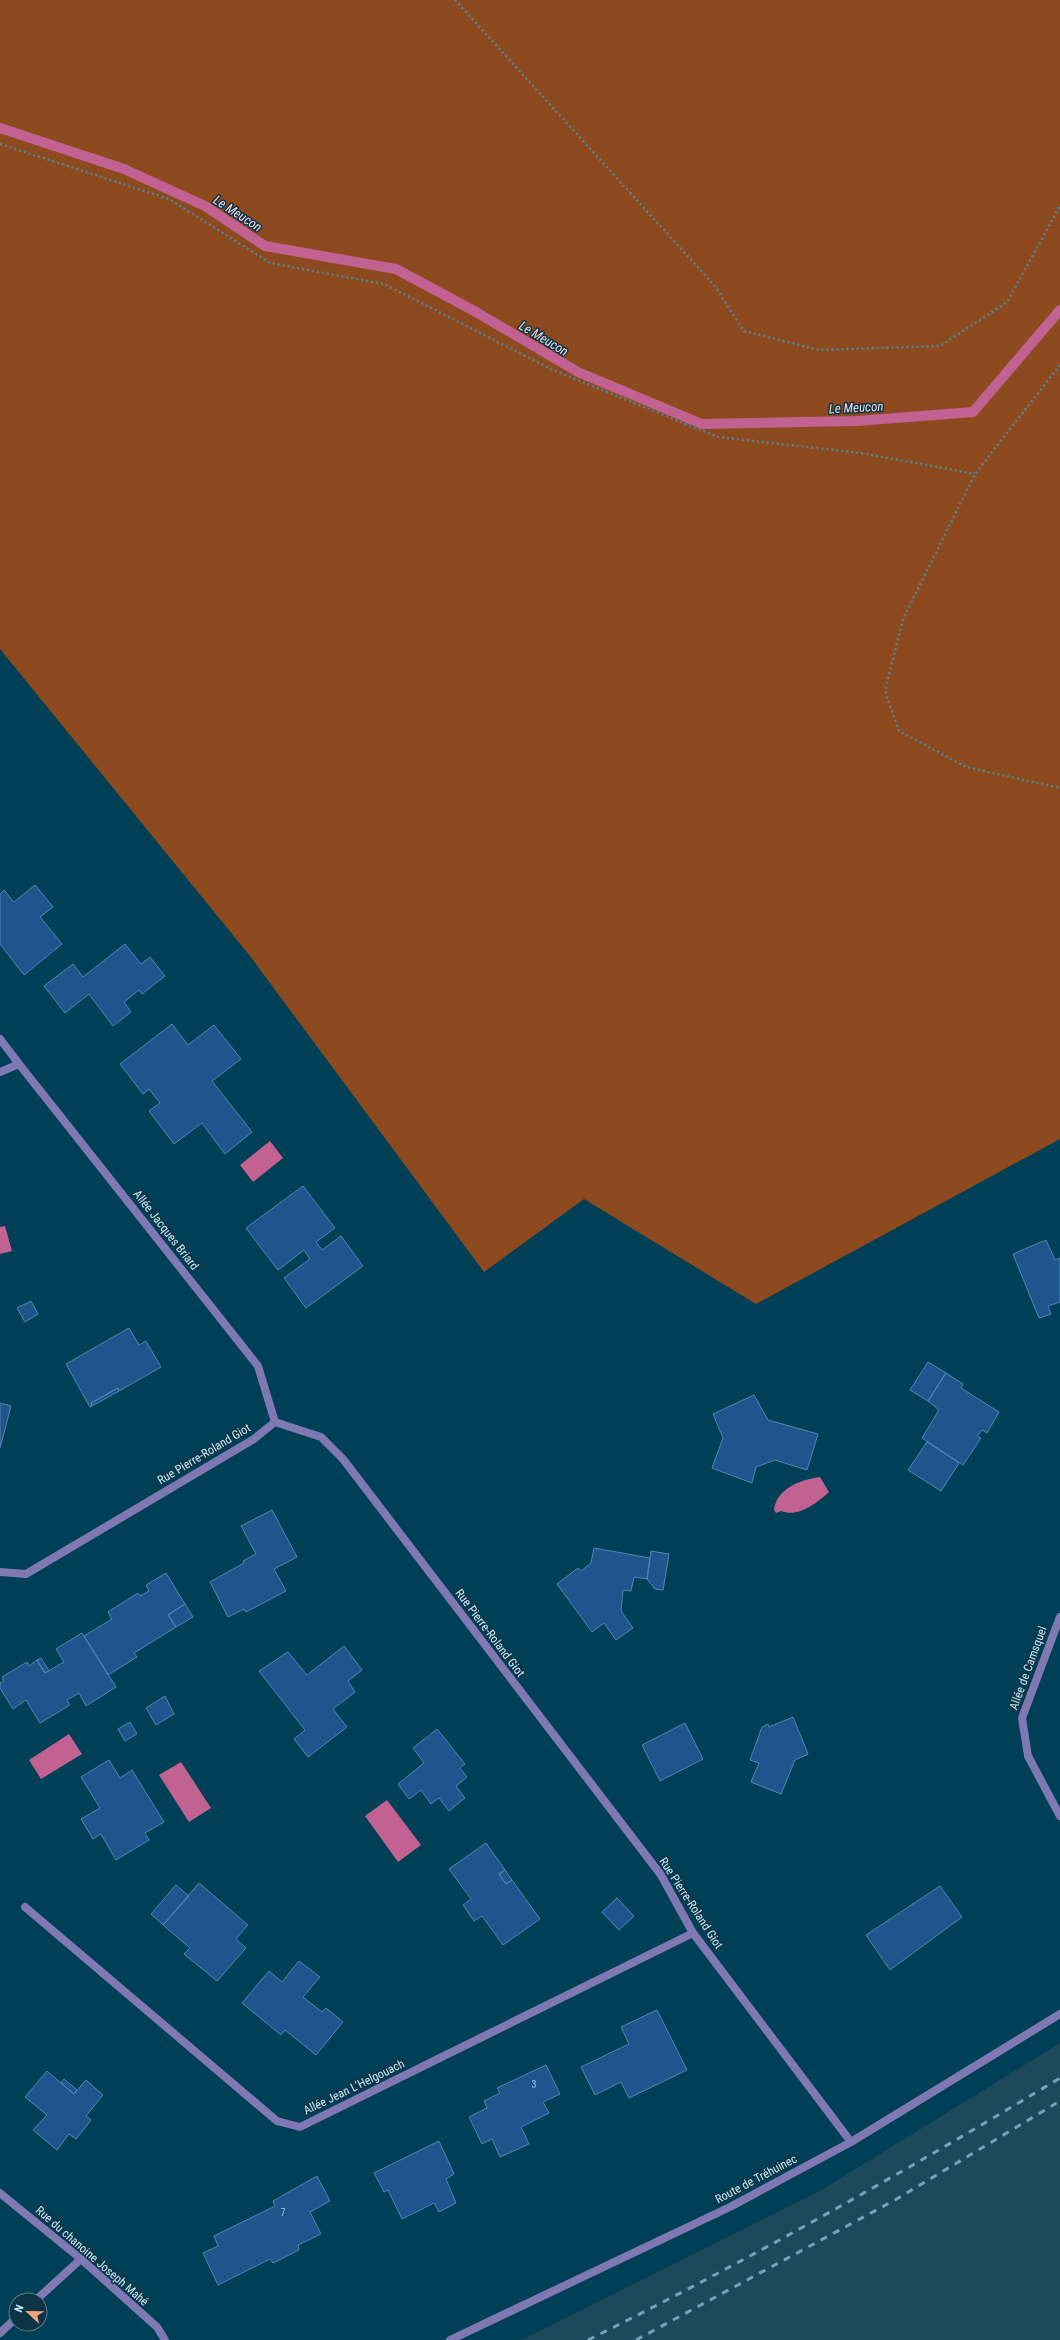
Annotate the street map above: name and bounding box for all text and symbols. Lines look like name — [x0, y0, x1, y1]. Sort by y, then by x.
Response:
water label: Le Meucon — [211, 192, 265, 235]
water label: Le Meucon — [516, 318, 571, 359]
water label: Le Meucon — [828, 399, 884, 416]
street label: Allée Jacques Briard — [131, 1187, 202, 1273]
street label: Rue Pierre-Roland Giot — [155, 1420, 254, 1487]
street label: Rue Pierre-Roland Giot — [452, 1586, 528, 1680]
street label: Allée de Camsquel — [1006, 1624, 1050, 1712]
street label: Rue Pierre-Roland Giot — [656, 1855, 726, 1952]
street label: Allée Jean L'Helgouach — [301, 2056, 407, 2118]
house number: 3 — [532, 2079, 537, 2090]
street label: Route de Tréhuinec — [713, 2151, 800, 2206]
street label: Rue du chanoine Joseph Mahé — [33, 2203, 151, 2309]
house number: 7 — [281, 2207, 286, 2218]
north arrow — [8, 2292, 48, 2332]
text: N — [12, 2303, 27, 2314]

